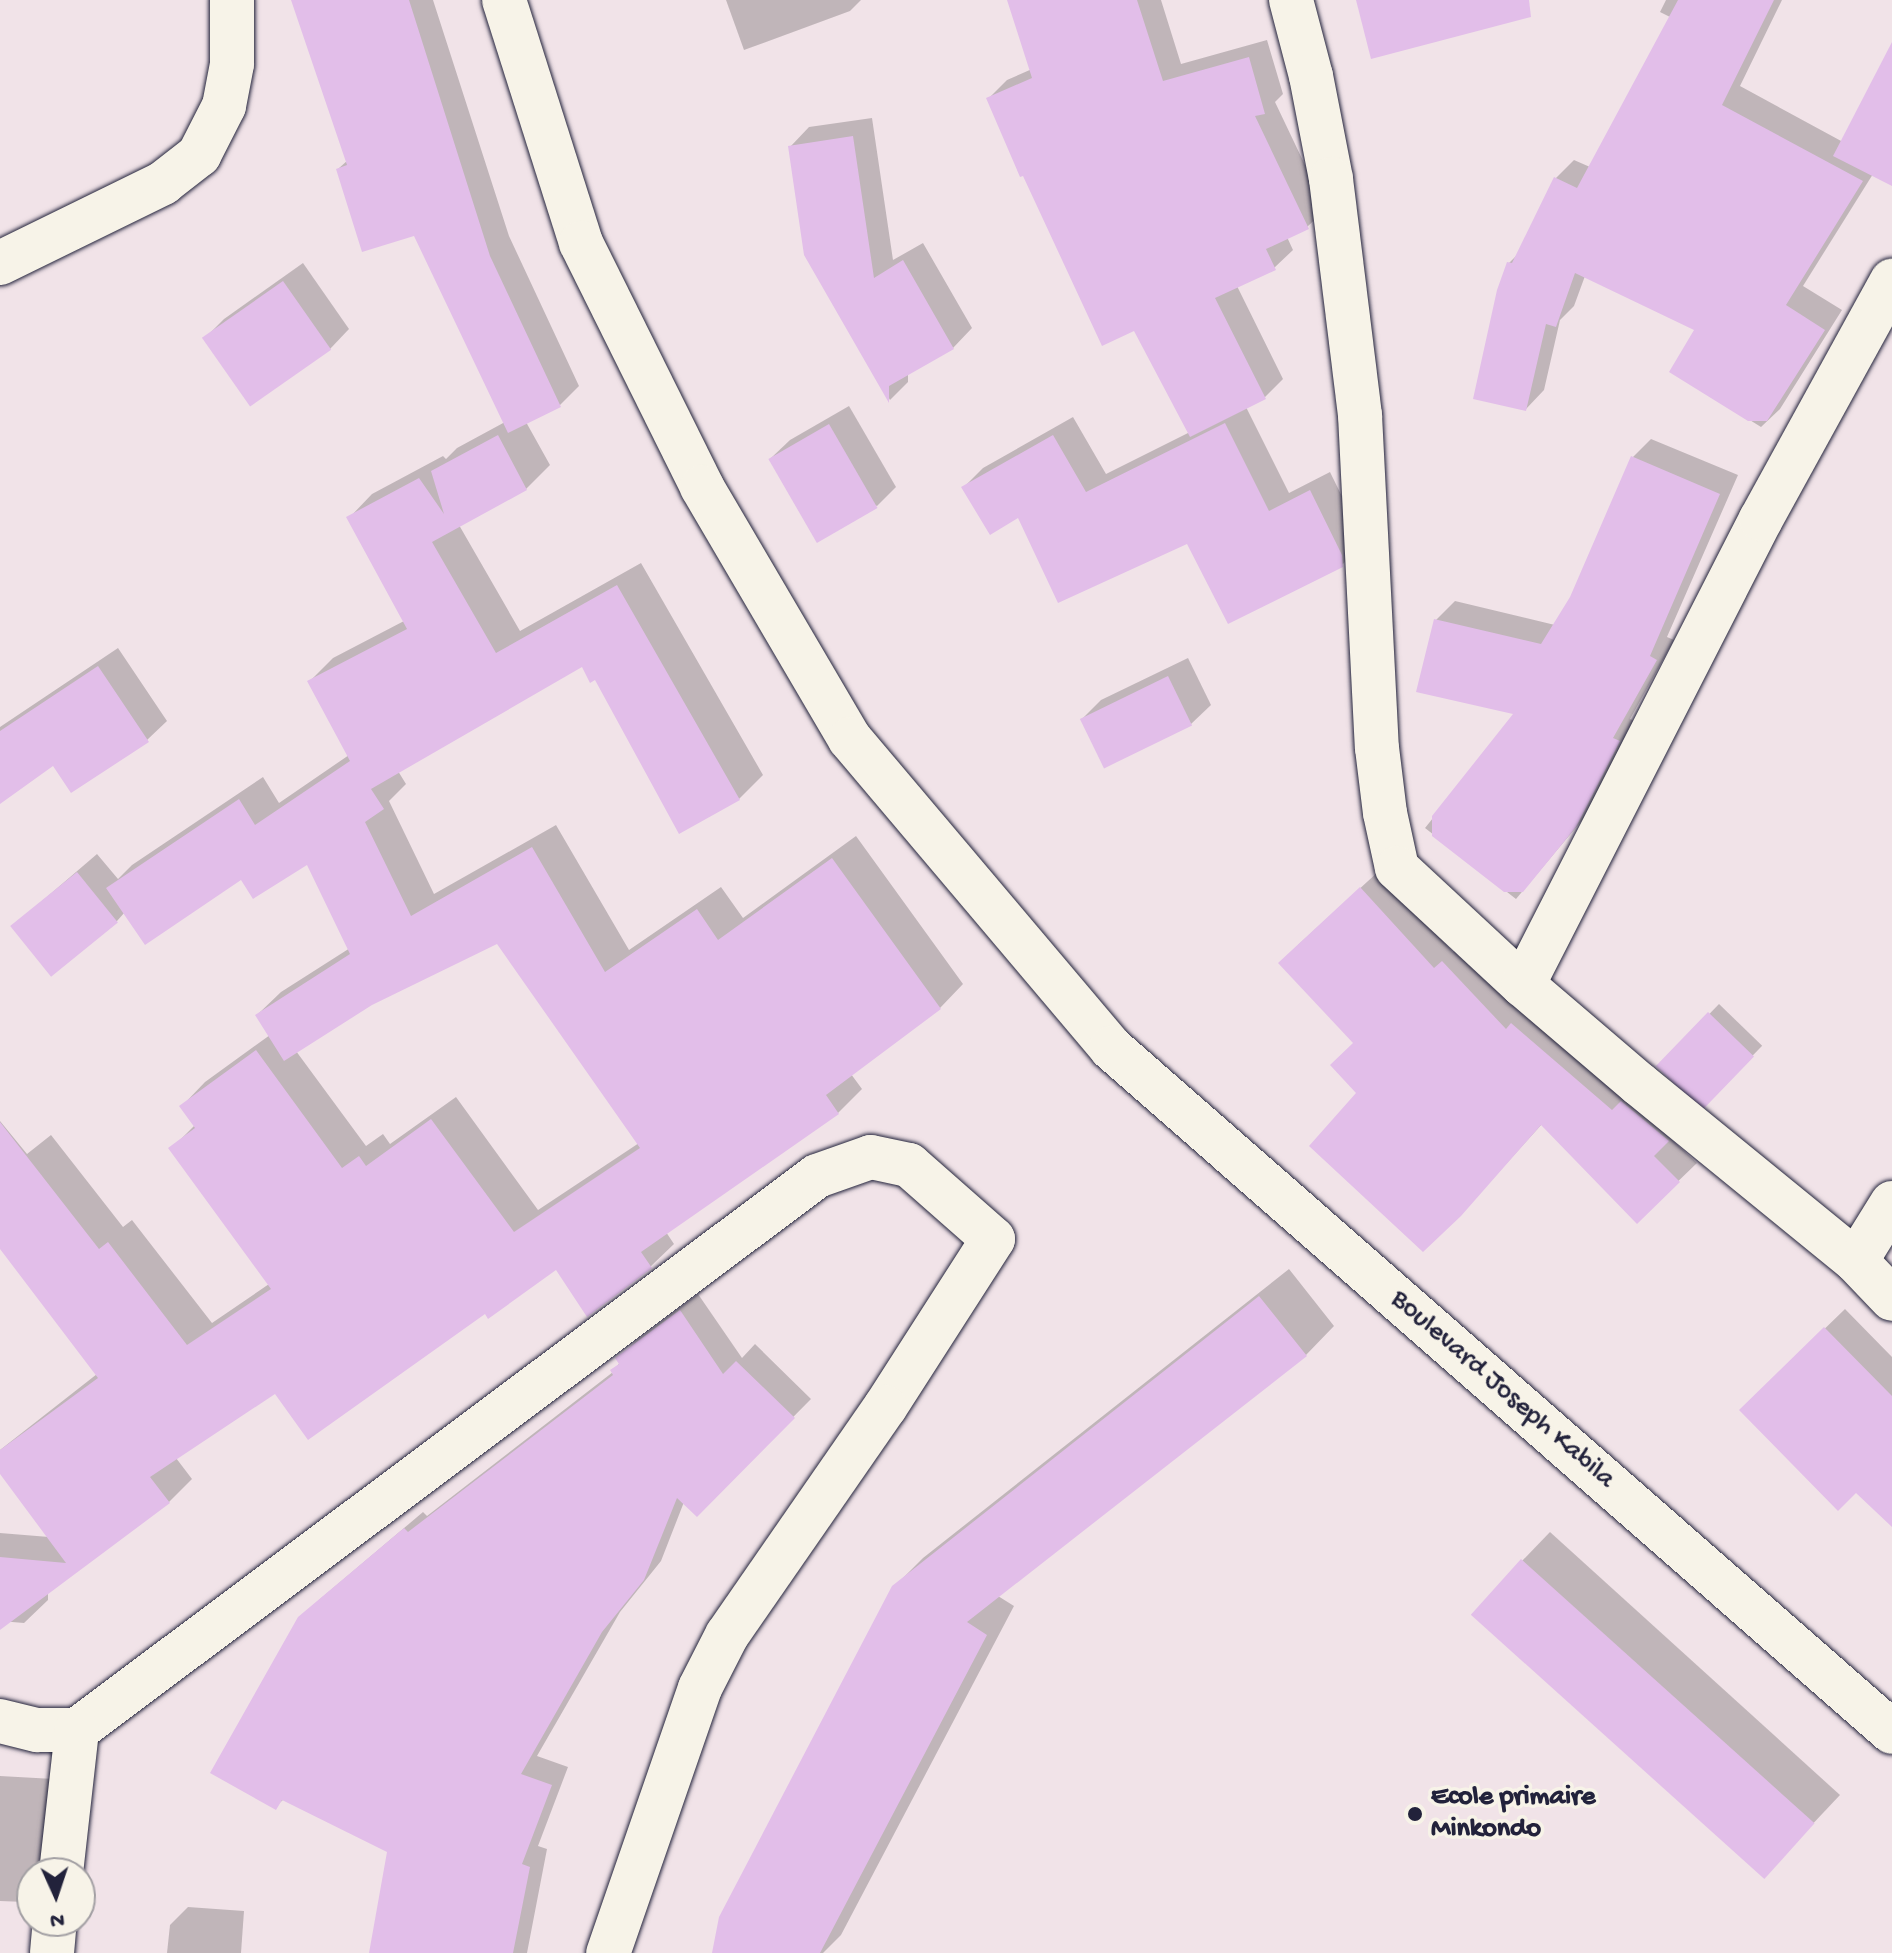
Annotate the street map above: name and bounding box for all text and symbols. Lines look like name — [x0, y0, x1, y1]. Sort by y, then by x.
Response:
street label: Boulevard Joseph Kabila — [1383, 1283, 1621, 1497]
place label: Ecole primaire Minkondo — [1431, 1781, 1595, 1847]
marker: Ecole primaire Minkondo — [1406, 1805, 1424, 1823]
north arrow — [16, 1857, 96, 1937]
text: N — [49, 1906, 65, 1932]

